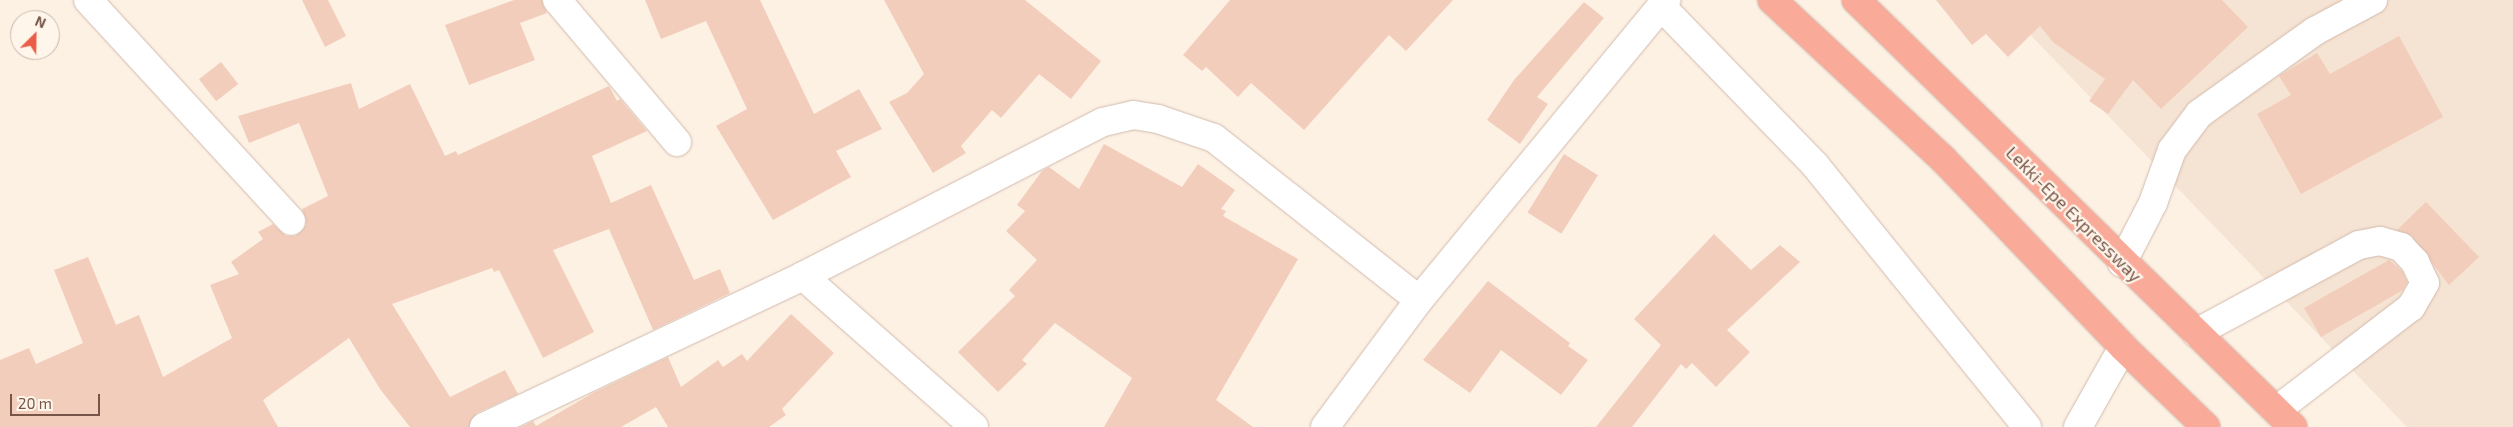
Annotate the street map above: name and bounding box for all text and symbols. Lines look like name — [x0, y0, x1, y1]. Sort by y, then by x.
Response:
north arrow — [10, 10, 60, 60]
text: N — [33, 12, 49, 31]
street label: Lekki-Epe Expressway — [2002, 142, 2146, 286]
scale bar — [12, 384, 102, 416]
text: 20 m — [18, 394, 52, 412]

